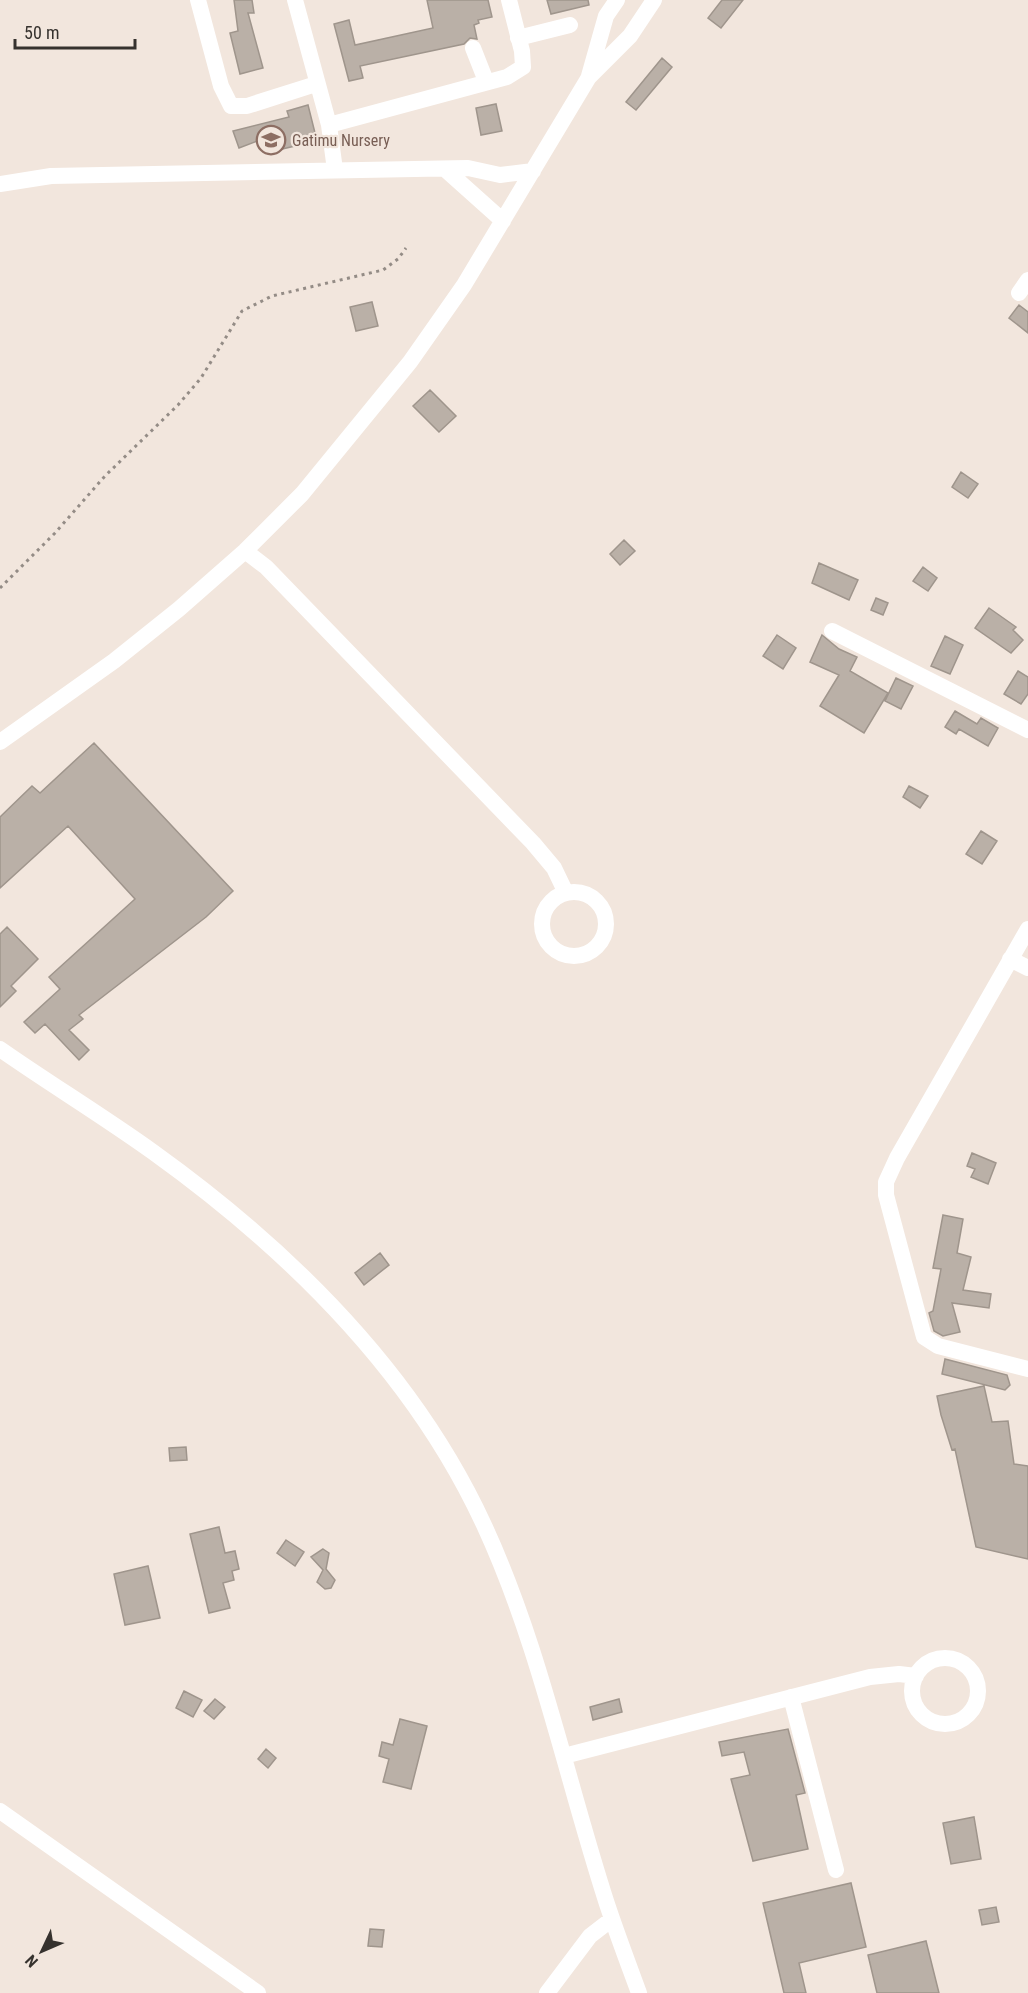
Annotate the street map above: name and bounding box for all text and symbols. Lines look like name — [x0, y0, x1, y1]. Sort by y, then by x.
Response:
scale bar — [15, 12, 135, 50]
text: 50 m — [24, 22, 59, 43]
school or university icon: Gatimu Nursery — [255, 124, 287, 156]
place label: Gatimu Nursery — [292, 131, 390, 150]
north arrow — [12, 1921, 72, 1981]
text: N — [21, 1951, 42, 1971]

